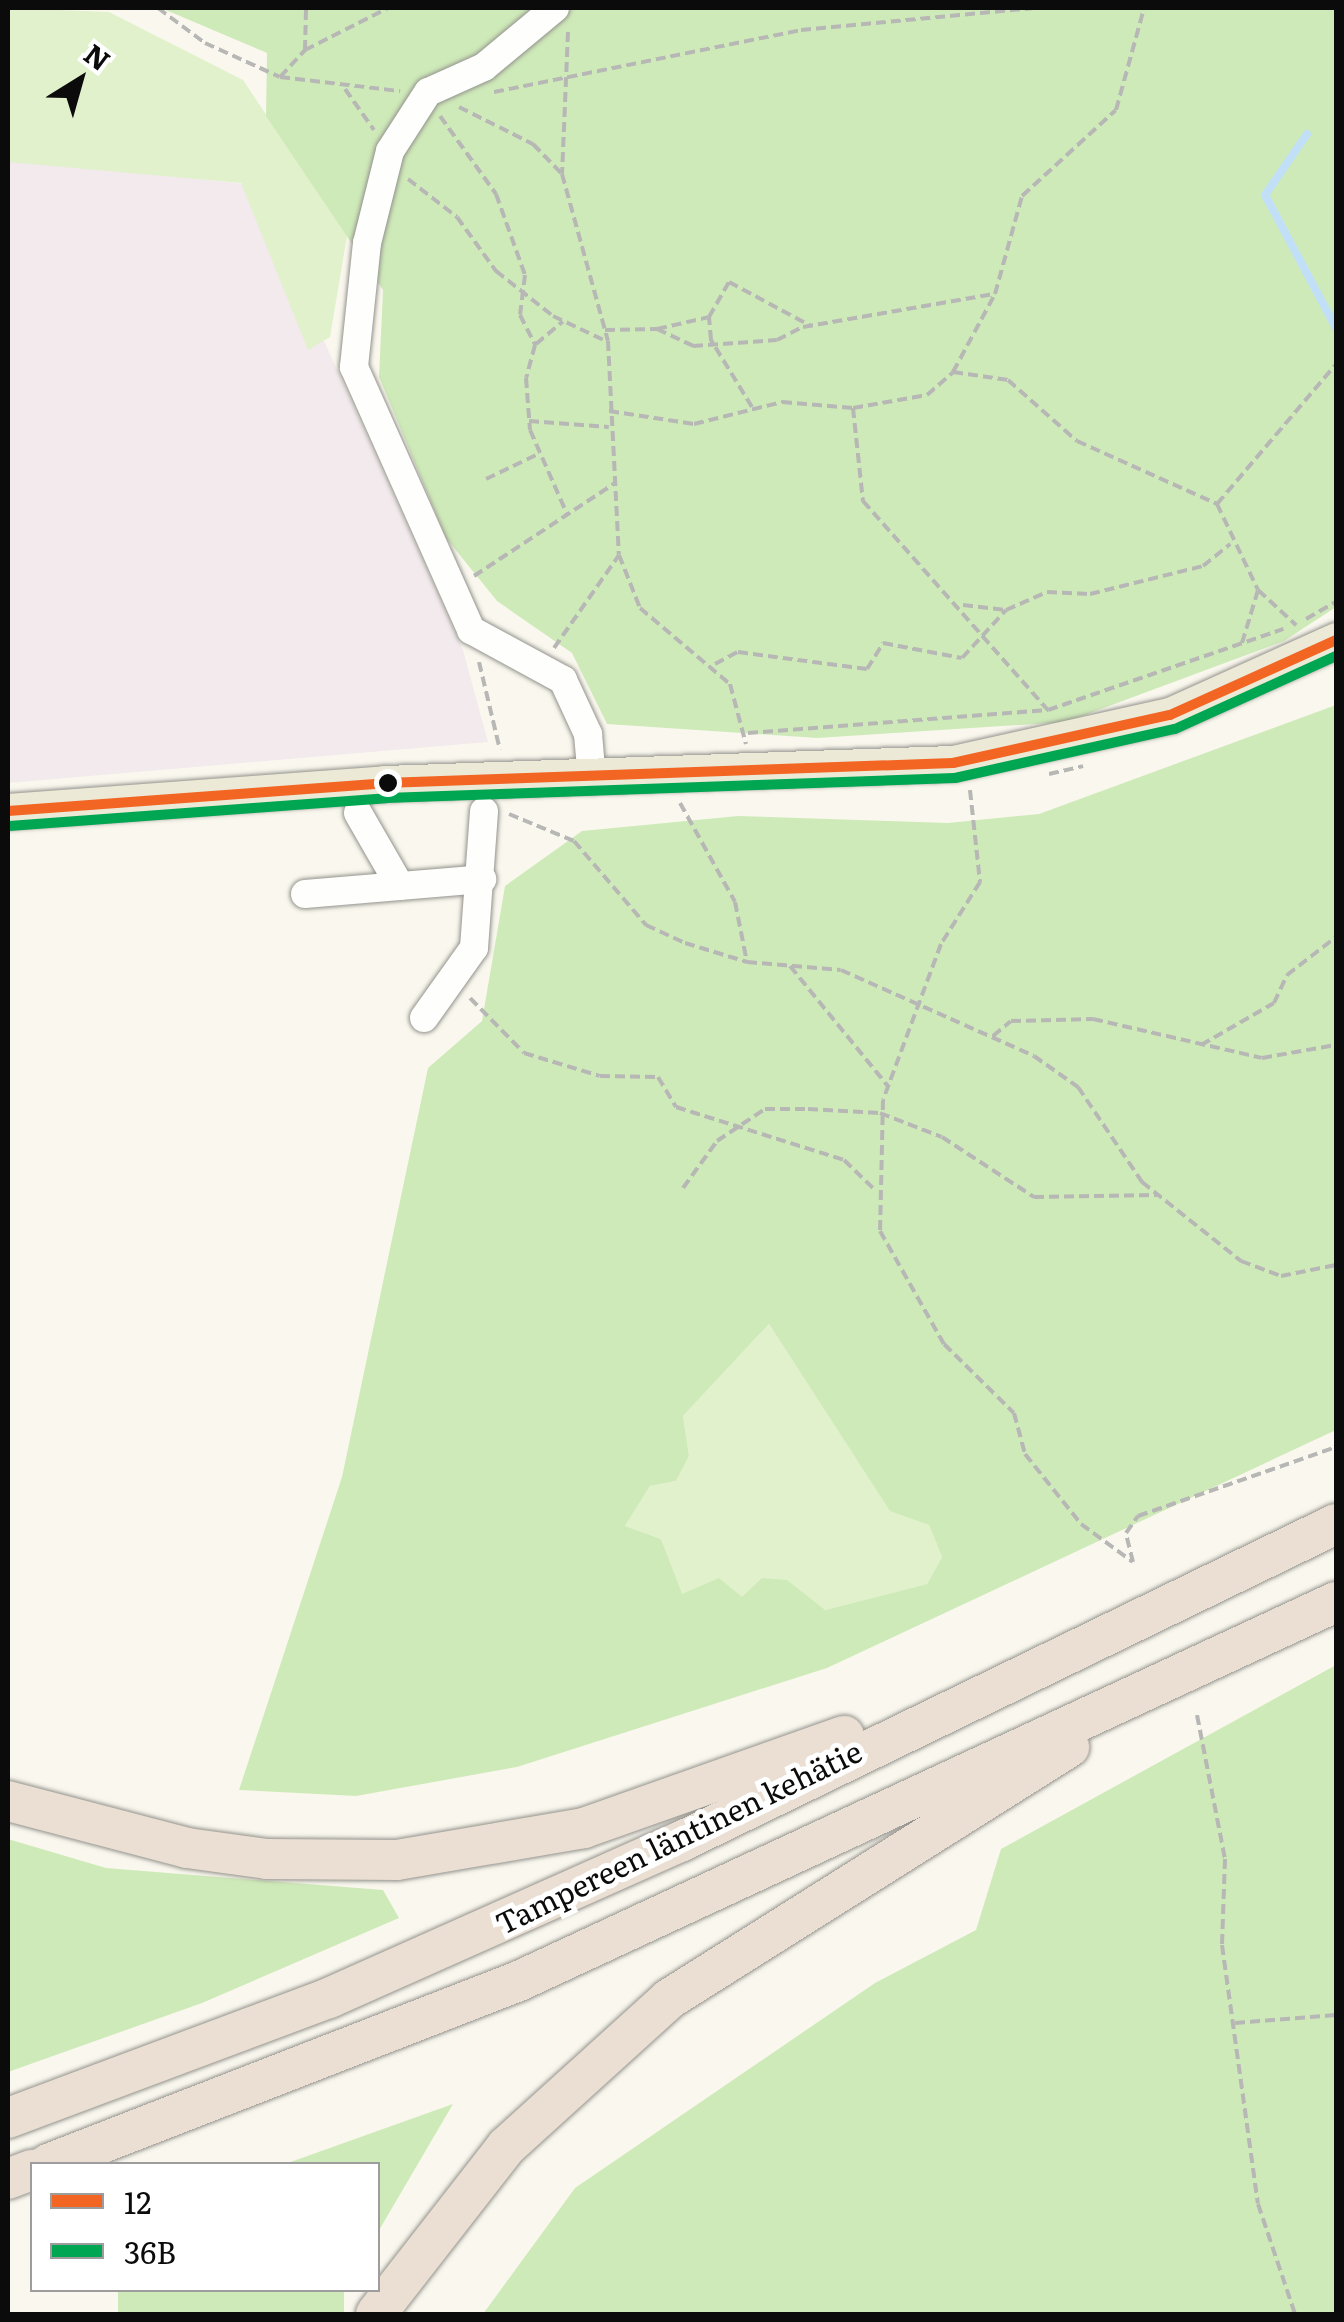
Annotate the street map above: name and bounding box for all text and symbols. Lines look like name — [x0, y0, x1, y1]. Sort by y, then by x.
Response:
north arrow — [30, 30, 130, 130]
text: N — [76, 32, 120, 80]
unlabelled marker — [378, 773, 398, 793]
street label: Tampereen läntinen kehätie — [489, 1732, 867, 1940]
legend — [30, 2162, 380, 2292]
text: 12 — [124, 2179, 151, 2223]
text: 36B — [124, 2229, 176, 2273]

